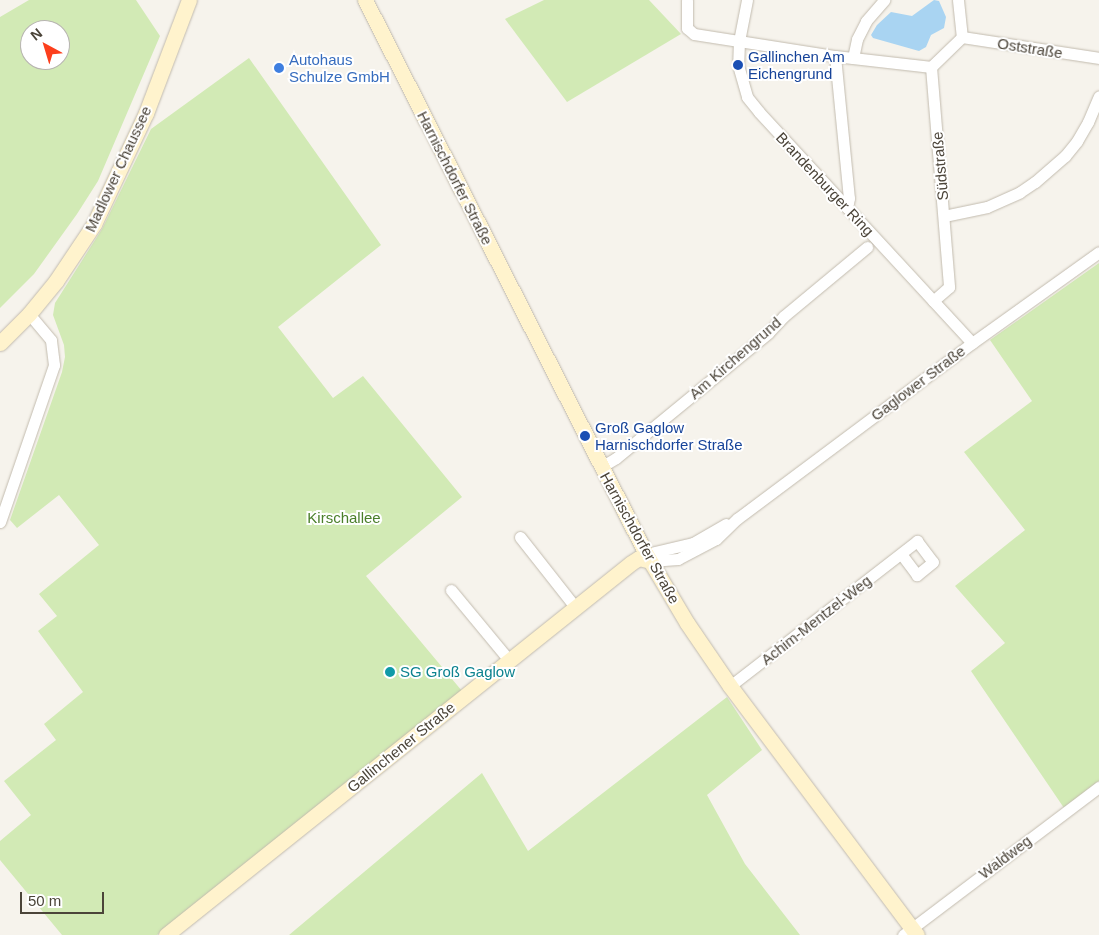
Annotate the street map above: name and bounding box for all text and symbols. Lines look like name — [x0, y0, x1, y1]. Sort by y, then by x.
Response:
north arrow — [20, 20, 70, 70]
text: N — [27, 25, 45, 44]
street label: Oststraße — [996, 34, 1064, 62]
place label: Gallinchen Am Eichengrund — [748, 47, 846, 82]
place label: Autohaus Schulze GmbH — [289, 50, 390, 85]
marker: Gallinchen Am Eichengrund — [732, 59, 744, 71]
marker: Autohaus Schulze GmbH — [273, 62, 285, 74]
street label: Madlower Chaussee — [81, 103, 155, 235]
street label: Harnischdorfer Straße — [413, 108, 497, 248]
street label: Brandenburger Ring — [772, 128, 878, 240]
street label: Südstraße — [928, 131, 952, 201]
street label: Am Kirchengrund — [685, 313, 785, 403]
street label: Gaglower Straße — [867, 342, 969, 424]
place label: Groß Gaglow Harnischdorfer Straße — [595, 418, 743, 453]
marker: Groß Gaglow Harnischdorfer Straße — [579, 430, 591, 442]
street label: Harnischdorfer Straße — [596, 469, 684, 607]
park label: Kirschallee — [307, 509, 381, 527]
street label: Achim-Mentzel-Weg — [757, 571, 875, 669]
place label: SG Groß Gaglow — [400, 663, 515, 681]
marker: SG Groß Gaglow — [384, 666, 396, 678]
street label: Gallinchener Straße — [344, 698, 458, 796]
street label: Waldweg — [975, 831, 1035, 883]
scale bar — [22, 882, 106, 914]
text: 50 m — [28, 892, 61, 909]

